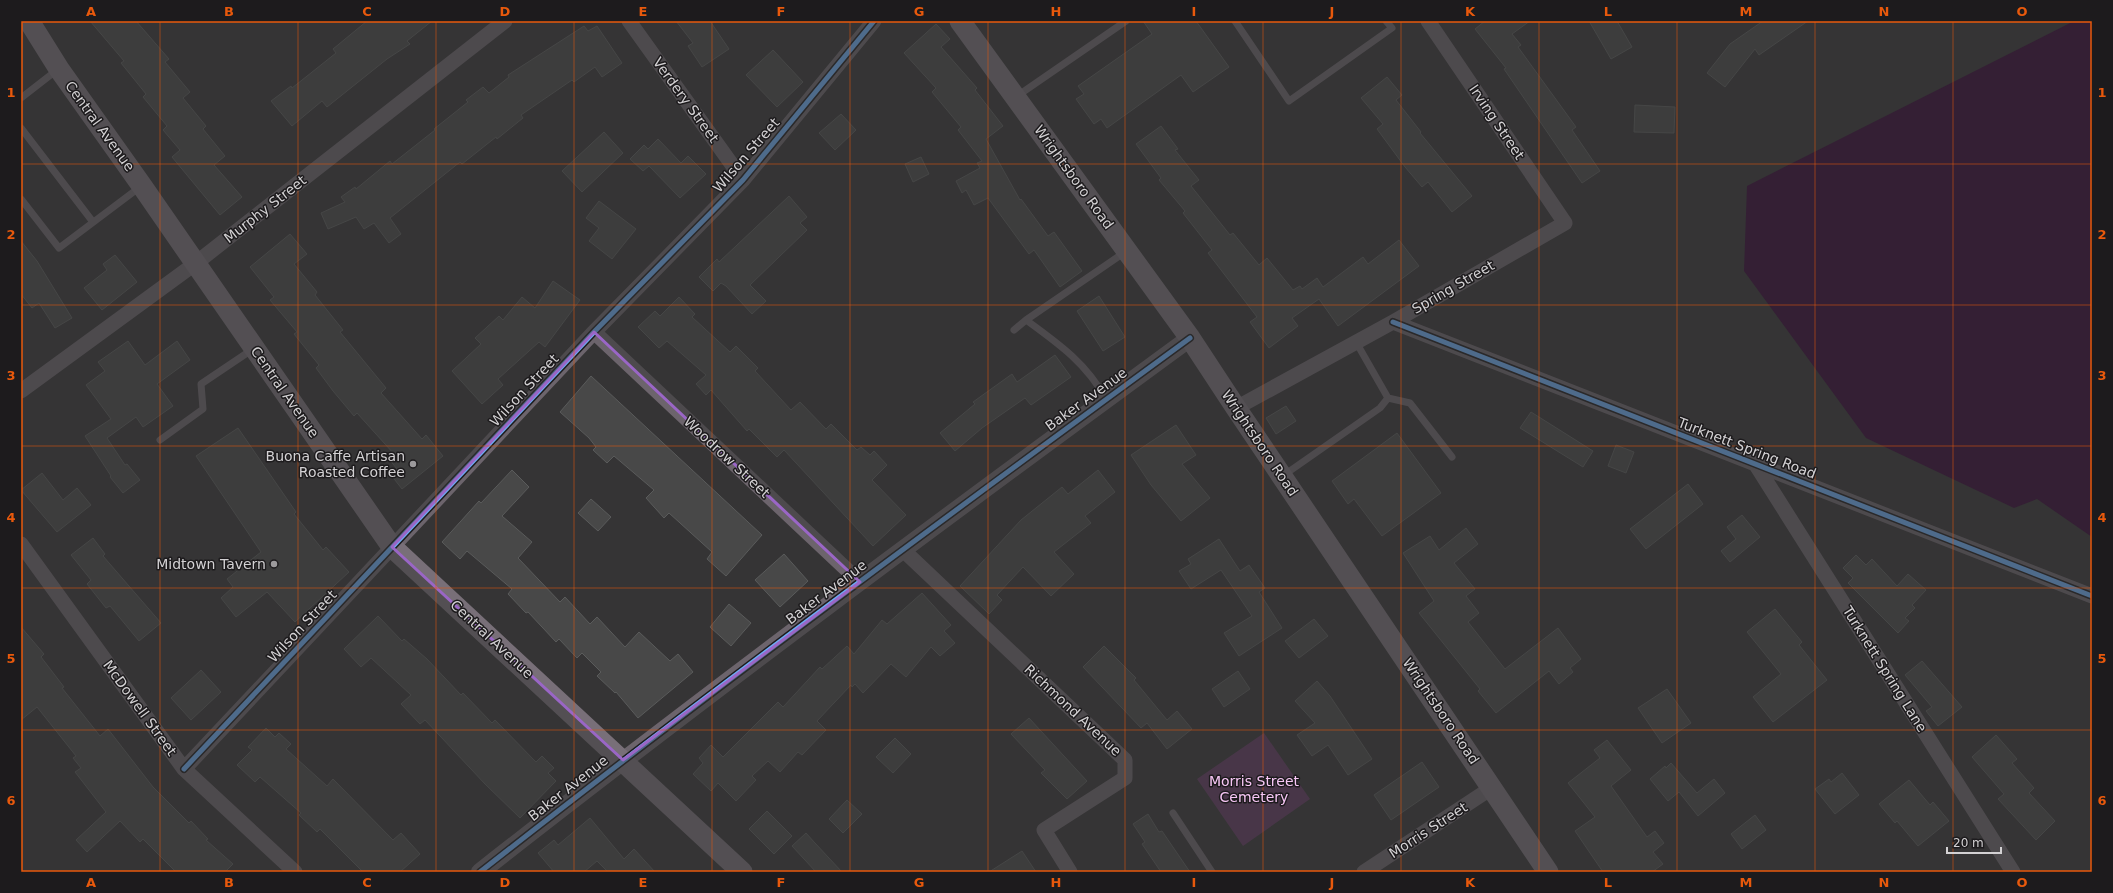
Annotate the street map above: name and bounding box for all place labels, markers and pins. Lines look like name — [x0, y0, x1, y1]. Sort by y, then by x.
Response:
place label: Buona Caffe Artisan Roasted Coffee — [266, 448, 405, 480]
marker: Buona Caffe Artisan Roasted Coffee — [408, 459, 418, 469]
place label: Midtown Tavern — [156, 556, 266, 572]
marker: Midtown Tavern — [269, 559, 279, 569]

